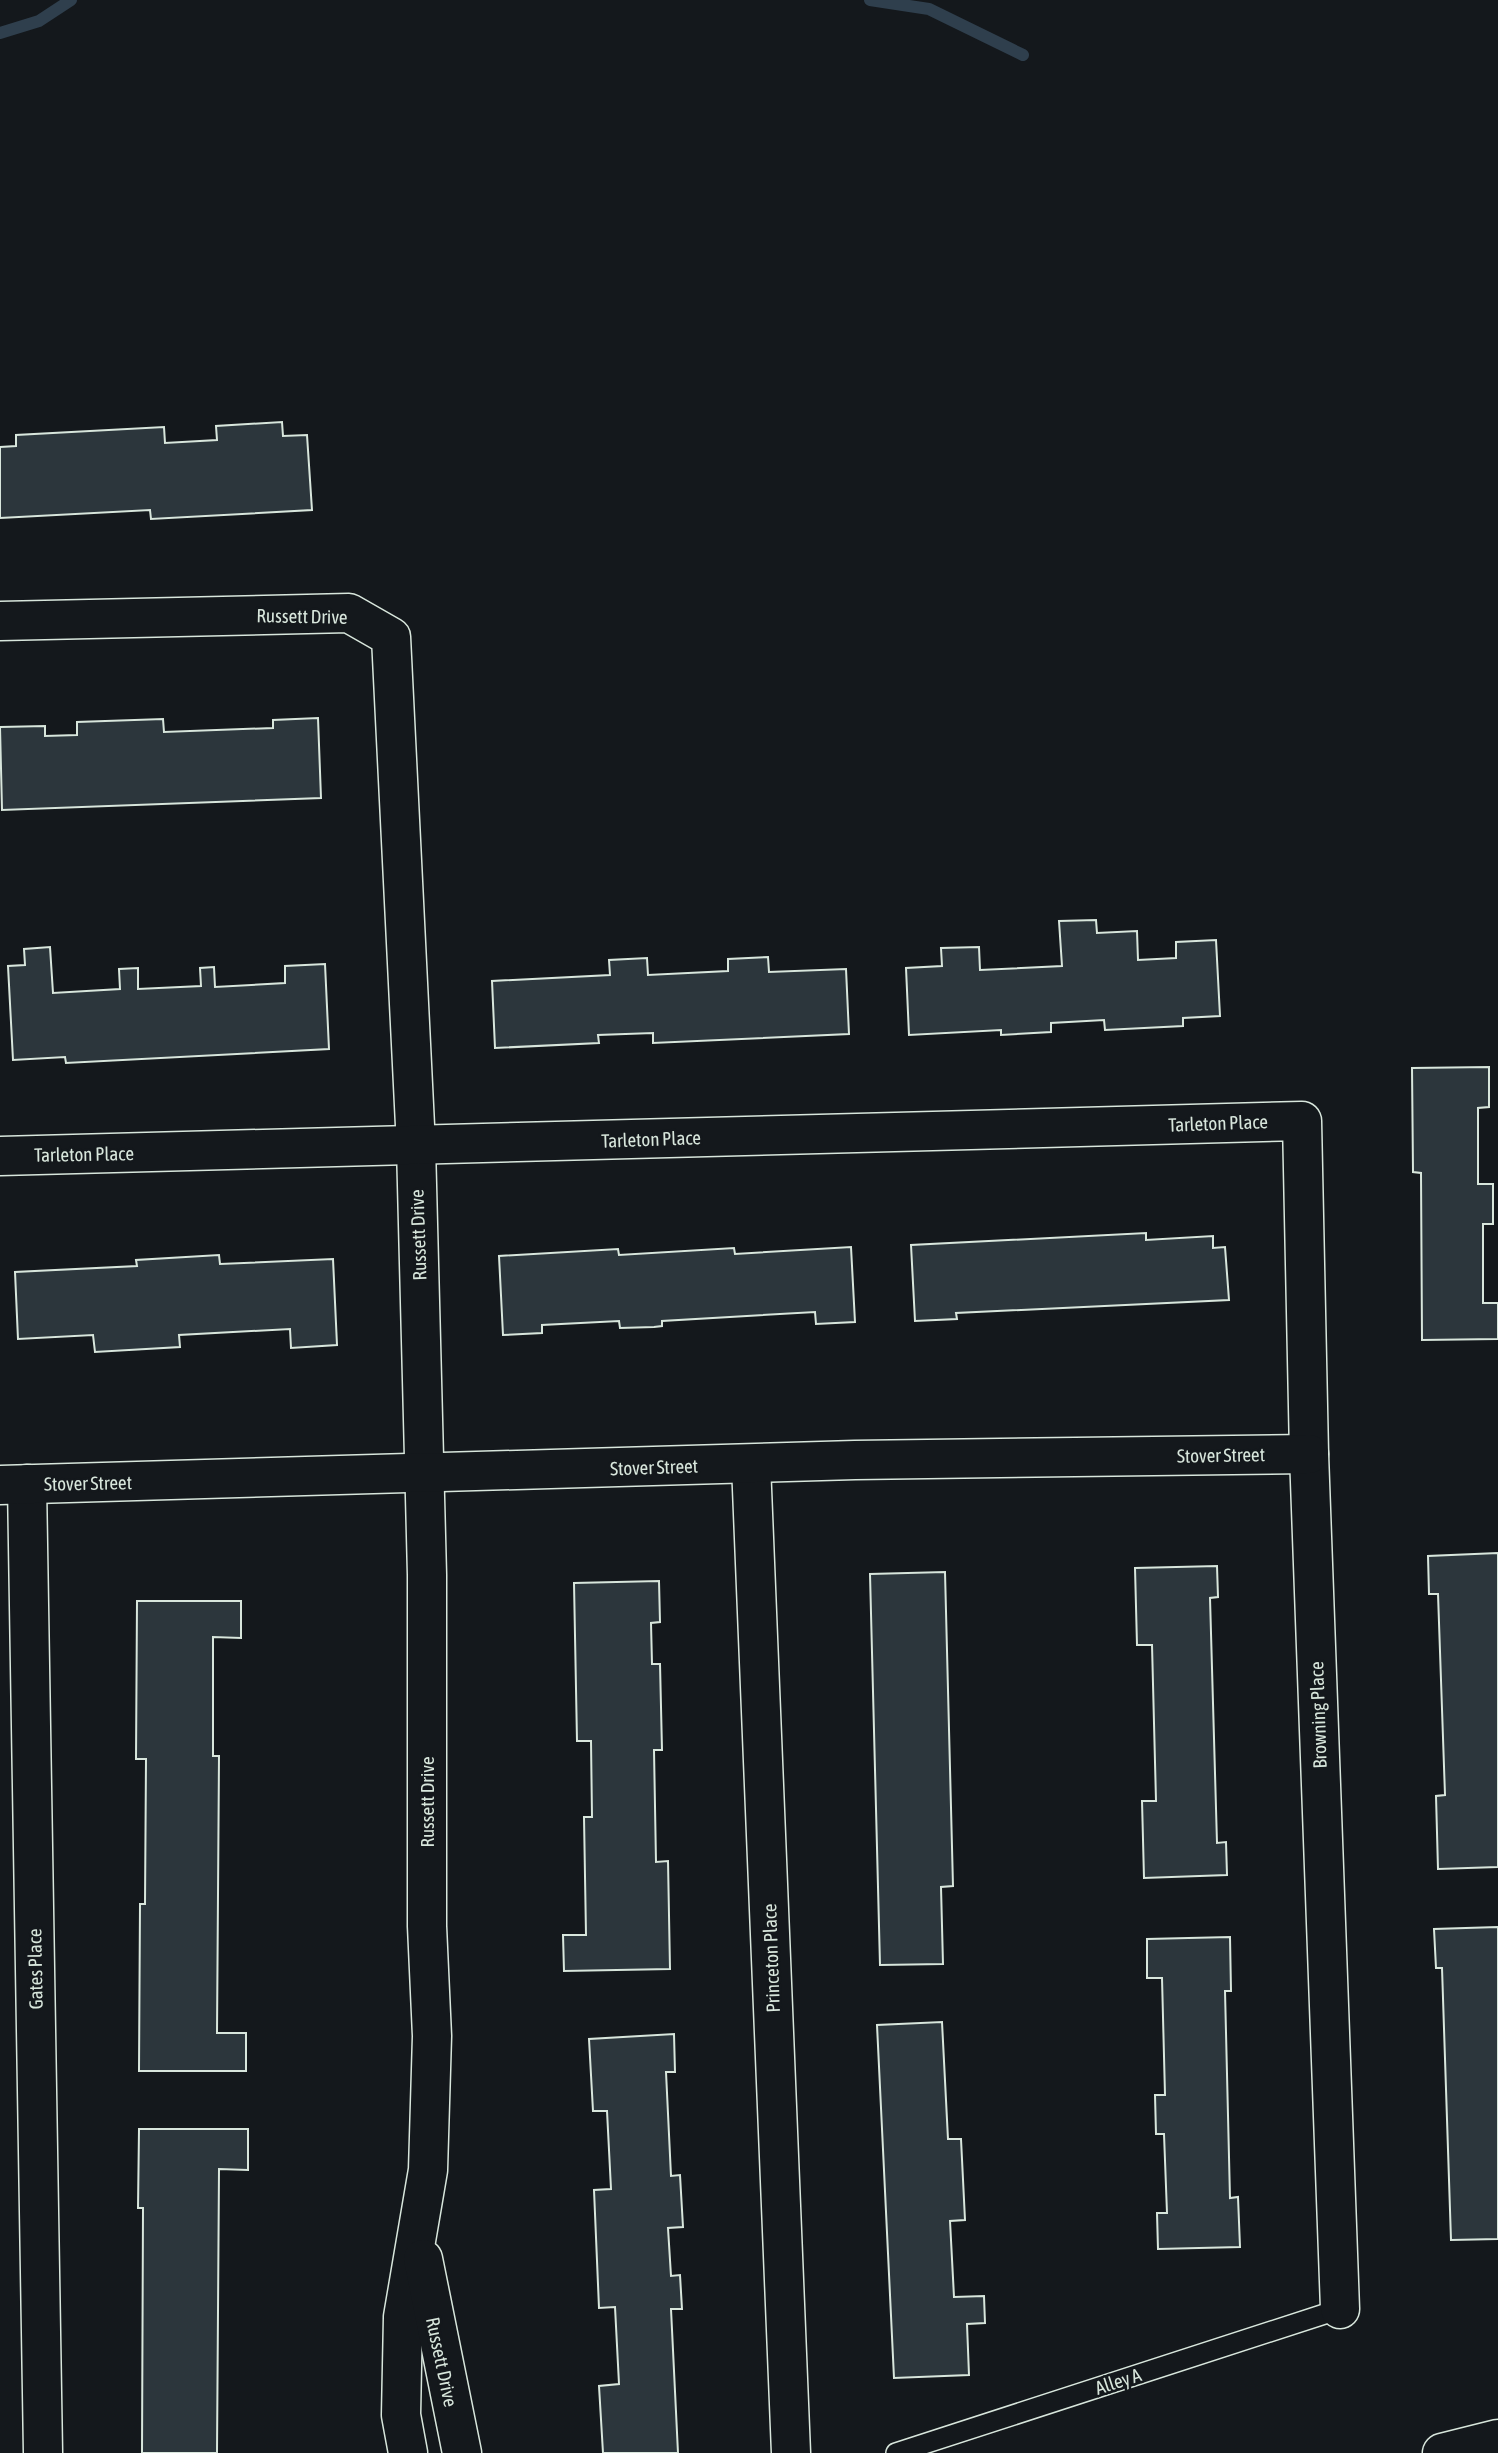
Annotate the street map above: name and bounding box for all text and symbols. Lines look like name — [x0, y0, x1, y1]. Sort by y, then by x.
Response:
street label: Russett Drive — [256, 604, 348, 628]
street label: Tarleton Place — [1168, 1110, 1268, 1136]
street label: Tarleton Place — [601, 1126, 701, 1152]
street label: Tarleton Place — [34, 1142, 134, 1166]
street label: Russett Drive — [405, 1189, 431, 1281]
street label: Stover Street — [1177, 1443, 1265, 1467]
street label: Stover Street — [610, 1454, 698, 1480]
street label: Stover Street — [44, 1471, 132, 1495]
street label: Browning Place — [1305, 1661, 1331, 1769]
street label: Russett Drive — [416, 1756, 438, 1848]
street label: Princeton Place — [758, 1903, 784, 2013]
street label: Gates Place — [23, 1928, 47, 2010]
street label: Russett Drive — [422, 2315, 462, 2409]
street label: Alley A — [1092, 2363, 1145, 2399]

